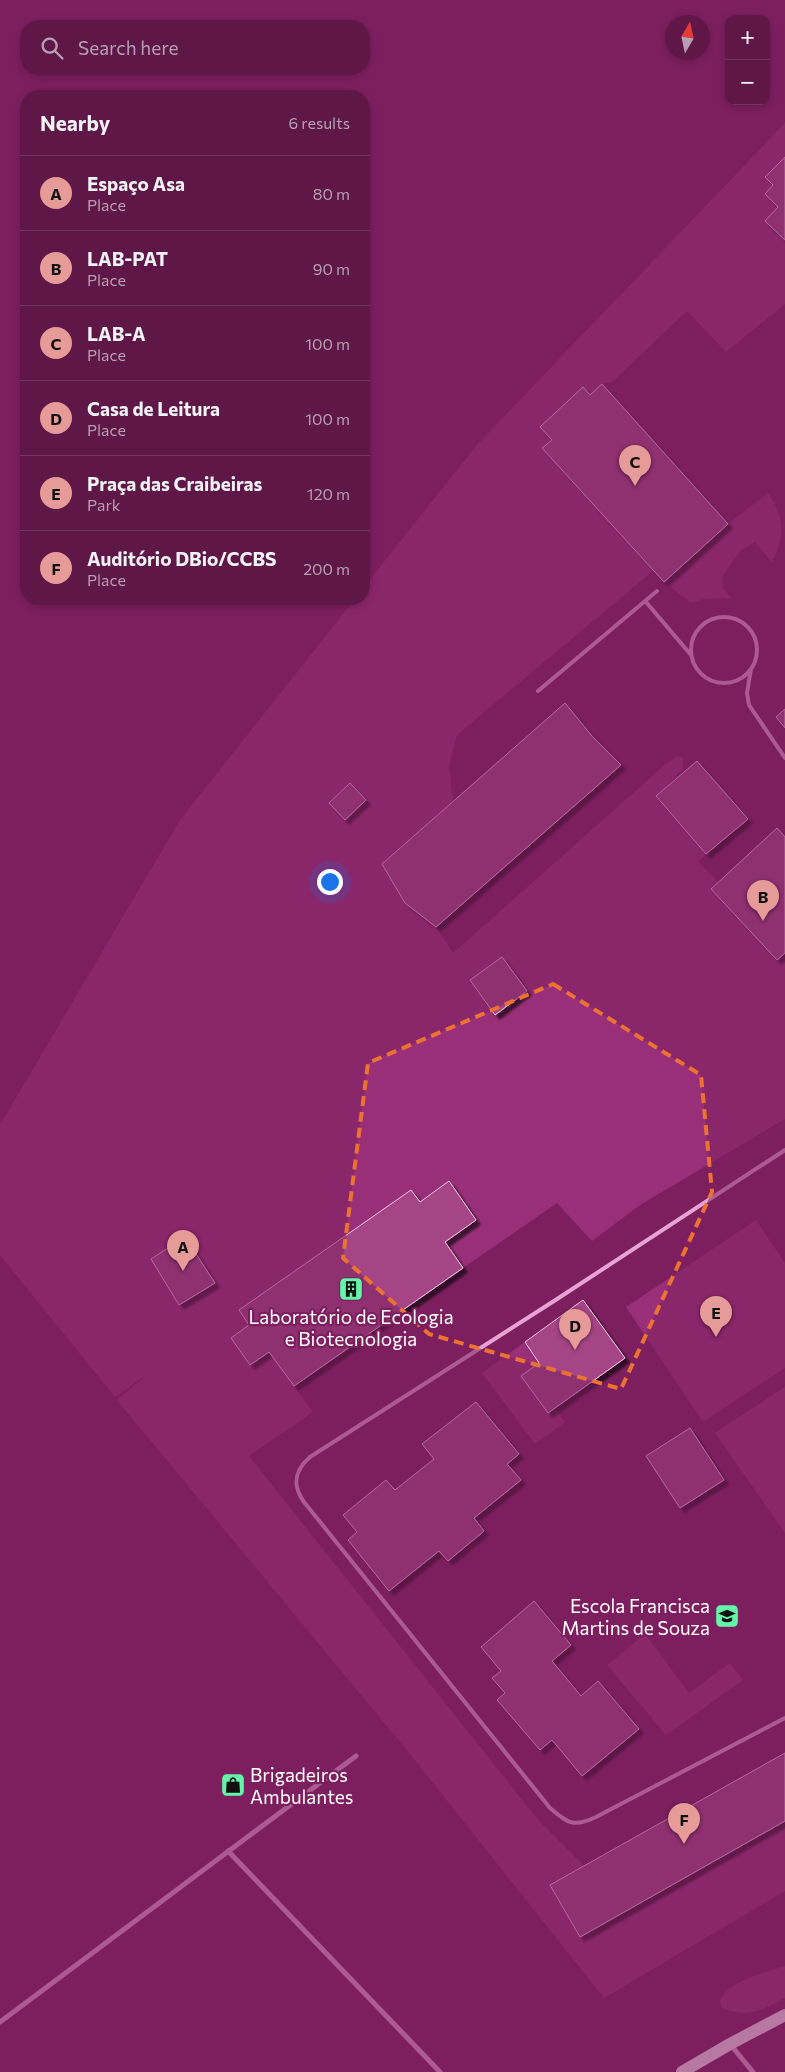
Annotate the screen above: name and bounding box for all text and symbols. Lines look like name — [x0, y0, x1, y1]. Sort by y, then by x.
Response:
north arrow — [665, 15, 710, 60]
map controls — [725, 15, 770, 105]
button: + — [725, 15, 770, 60]
search box — [20, 20, 370, 75]
icon: search — [38, 34, 66, 62]
text: Search here — [78, 36, 178, 59]
button: − — [725, 60, 770, 105]
text: Nearby — [40, 110, 110, 135]
text: 6 results — [289, 113, 350, 132]
text: Espaço Asa — [87, 172, 185, 195]
text: A — [50, 184, 62, 203]
text: 80 m — [313, 184, 350, 203]
text: Place — [87, 195, 126, 214]
text: LAB-PAT — [87, 247, 168, 270]
text: B — [51, 259, 61, 278]
text: 90 m — [313, 259, 350, 278]
text: Place — [87, 270, 126, 289]
text: LAB-A — [87, 322, 146, 345]
text: C — [51, 334, 61, 353]
text: 100 m — [305, 334, 350, 353]
text: Place — [87, 345, 126, 364]
text: Casa de Leitura — [87, 397, 220, 420]
text: D — [50, 409, 62, 428]
text: 100 m — [305, 409, 350, 428]
text: Place — [87, 420, 126, 439]
pin: C — [619, 445, 651, 486]
text: Praça das Craibeiras — [87, 472, 262, 495]
text: E — [51, 484, 61, 503]
text: 120 m — [307, 484, 350, 503]
text: Park — [87, 495, 120, 514]
text: Auditório DBio/CCBS — [87, 547, 276, 570]
text: F — [51, 559, 61, 578]
text: 200 m — [303, 559, 350, 578]
text: Place — [87, 570, 126, 589]
your location — [317, 869, 343, 895]
pin: B — [747, 880, 779, 921]
pin: A — [167, 1230, 199, 1271]
building icon: Laboratório de Ecologia e Biotecnologia — [338, 1276, 364, 1302]
pin: E — [700, 1296, 732, 1337]
place label: Laboratório de Ecologia e Biotecnologia — [248, 1305, 454, 1350]
pin: D — [559, 1309, 591, 1350]
place label: Escola Francisca Martins de Souza — [562, 1594, 710, 1639]
school or university icon: Escola Francisca Martins de Souza — [714, 1603, 740, 1629]
place label: Brigadeiros Ambulantes — [250, 1763, 354, 1808]
shop icon: Brigadeiros Ambulantes — [220, 1772, 246, 1798]
pin: F — [668, 1803, 700, 1844]

